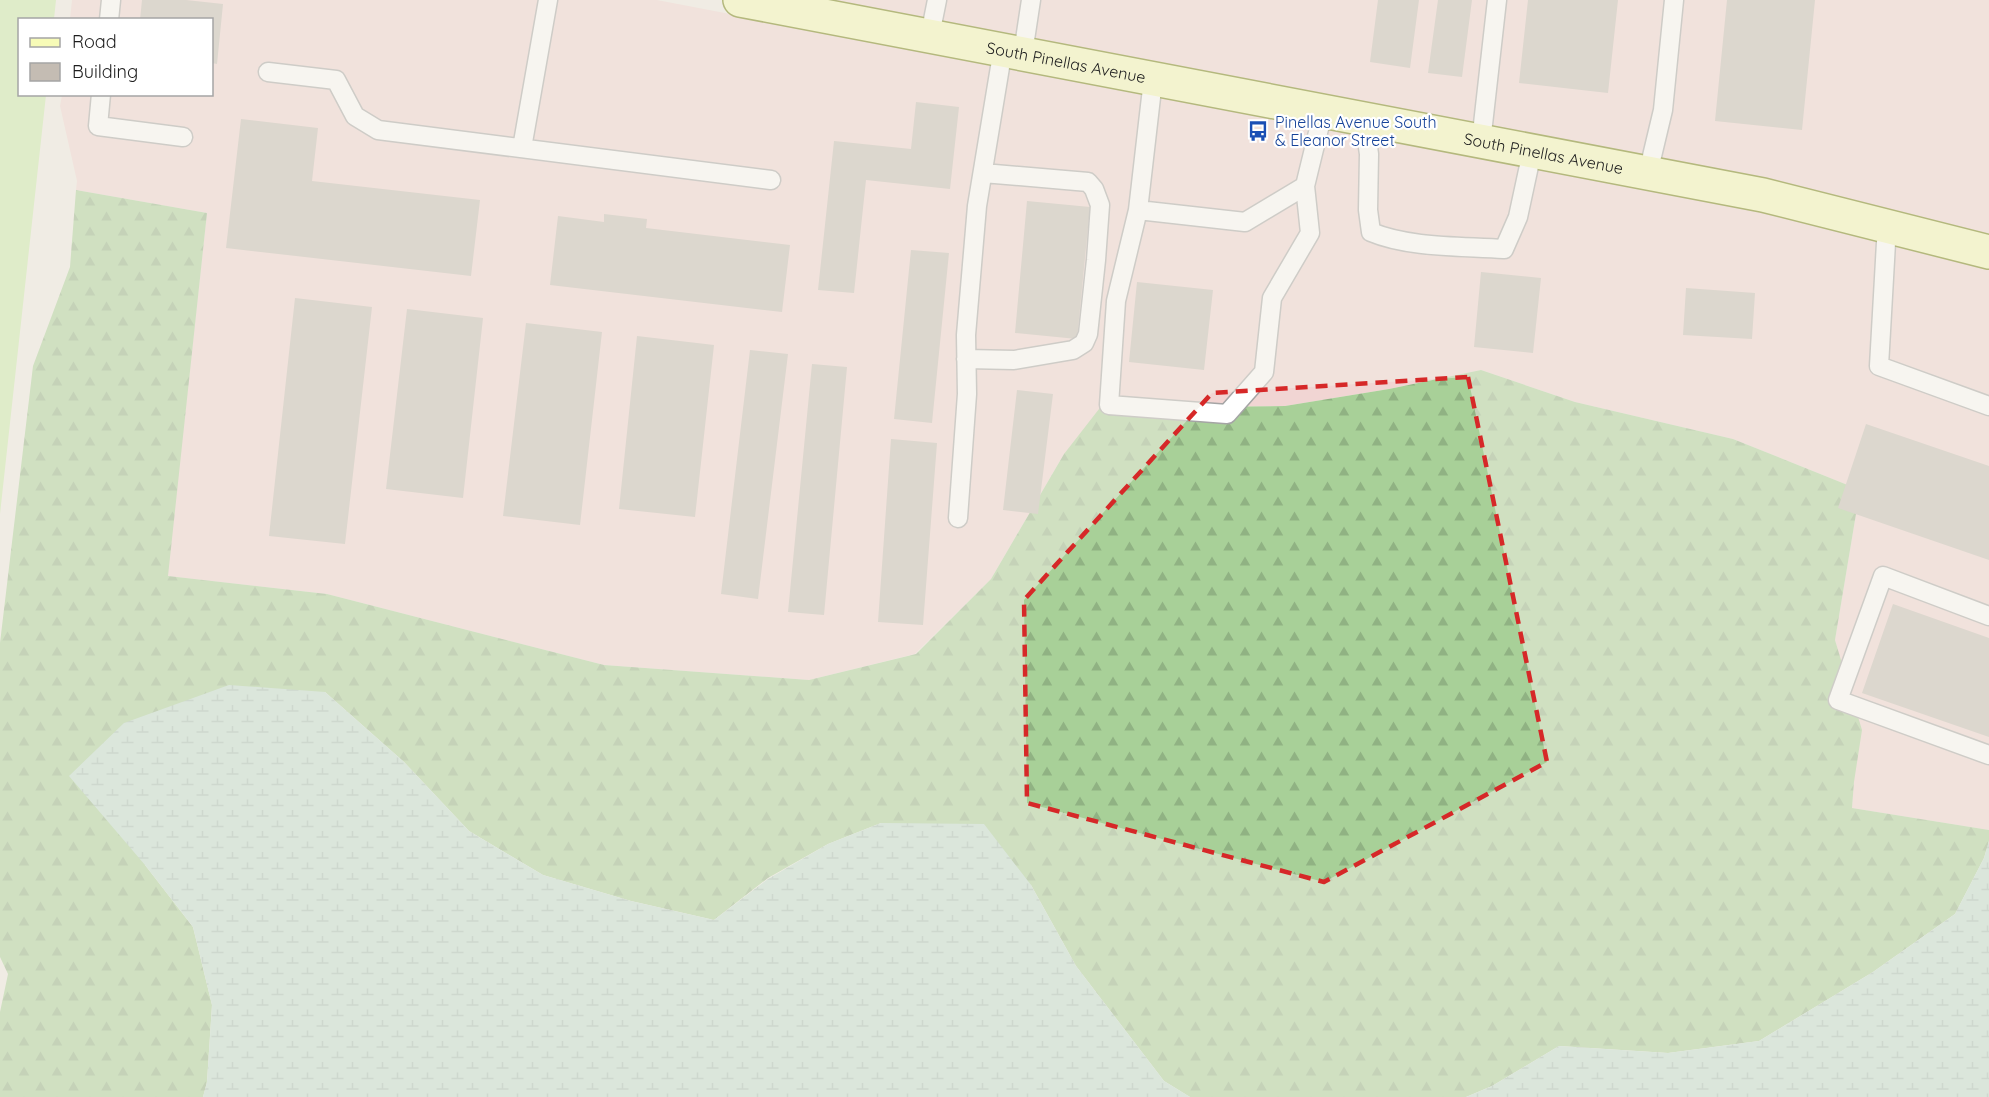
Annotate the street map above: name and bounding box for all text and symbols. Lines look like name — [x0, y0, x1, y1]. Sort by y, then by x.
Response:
legend — [18, 18, 213, 96]
text: Road — [72, 30, 117, 53]
street label: South Pinellas Avenue — [985, 37, 1147, 87]
text: Building — [72, 60, 138, 83]
place label: Pinellas Avenue South & Eleanor Street — [1275, 112, 1437, 150]
bus stop icon: Pinellas Avenue South & Eleanor Street — [1246, 119, 1270, 143]
street label: South Pinellas Avenue — [1462, 128, 1625, 178]

